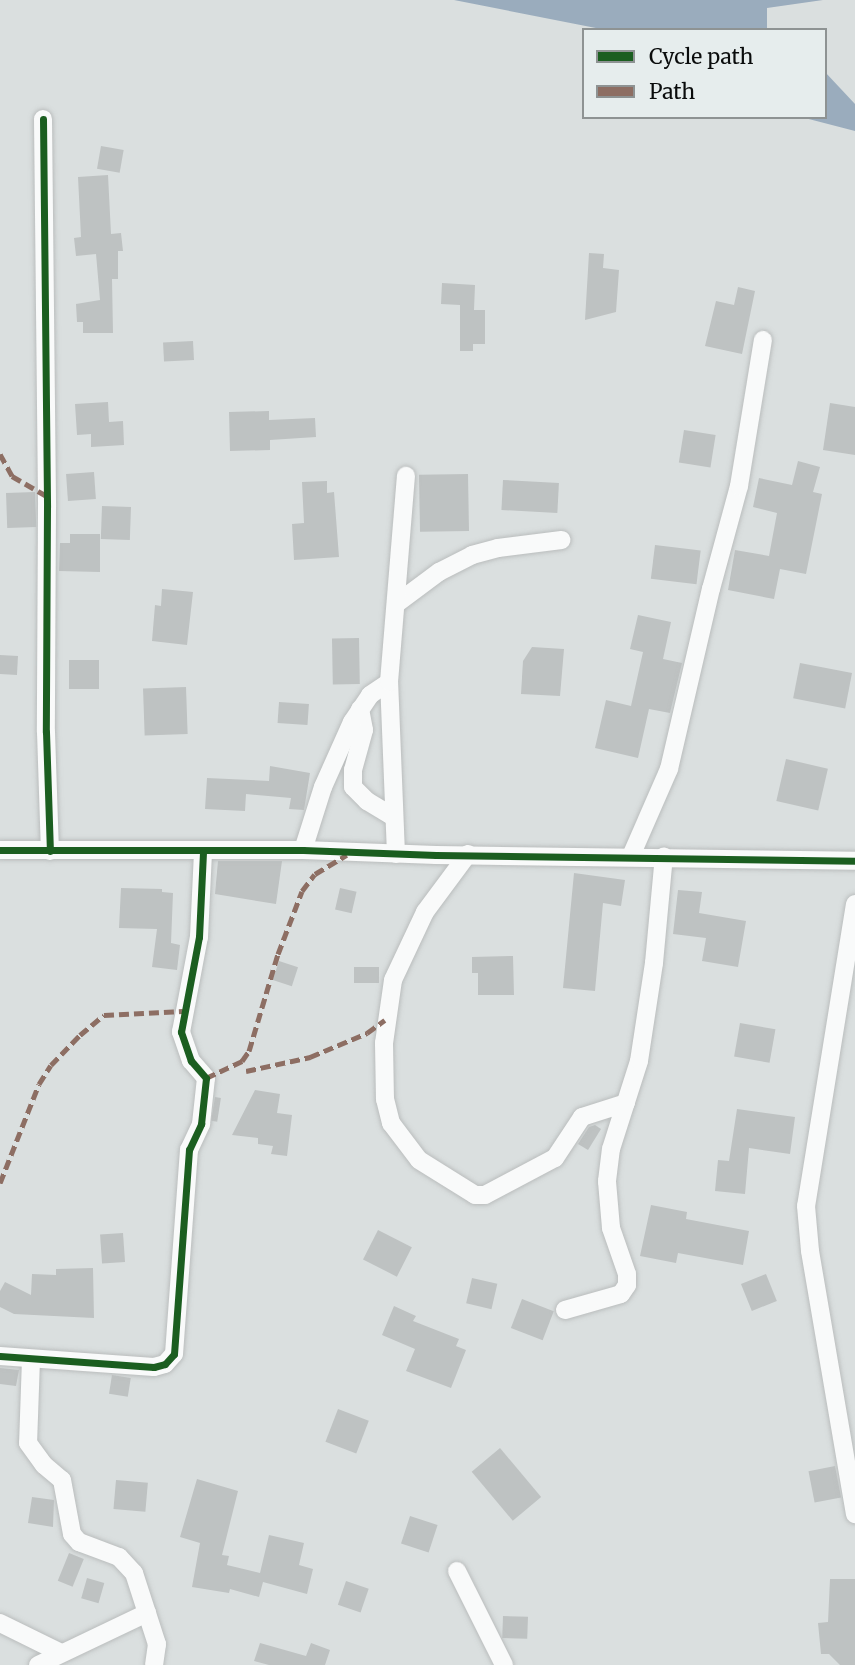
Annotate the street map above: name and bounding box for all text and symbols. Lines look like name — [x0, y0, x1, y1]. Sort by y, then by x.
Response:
legend — [582, 28, 827, 119]
text: Cycle path — [649, 43, 753, 70]
text: Path — [649, 78, 695, 105]

